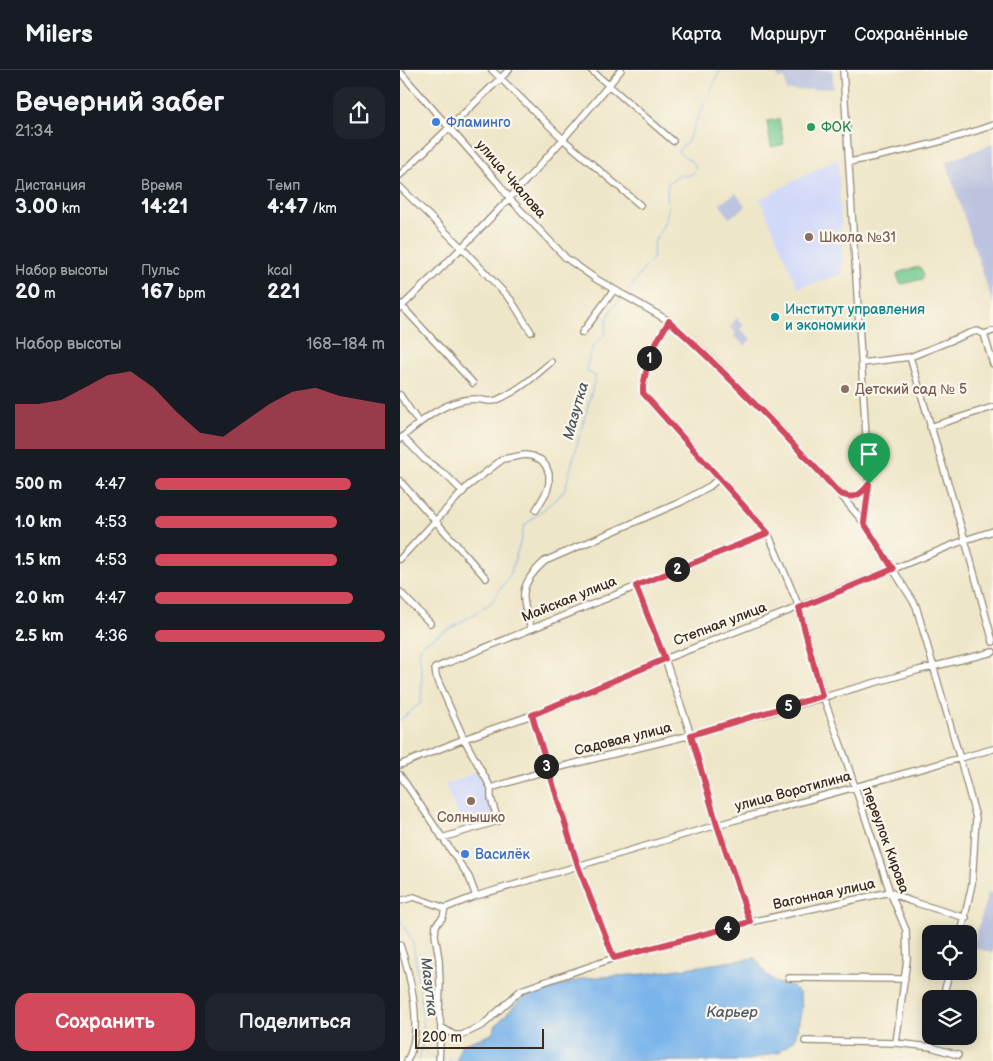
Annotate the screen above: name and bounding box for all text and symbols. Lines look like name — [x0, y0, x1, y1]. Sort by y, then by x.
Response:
text: Milers — [25, 20, 93, 49]
text: Карта — [671, 24, 722, 45]
text: Маршрут — [750, 24, 826, 45]
text: Сохранённые — [854, 24, 968, 45]
text: Вечерний забег — [15, 86, 224, 119]
button: share — [333, 87, 385, 139]
place label: Фламинго — [446, 114, 510, 131]
marker: Фламинго — [430, 116, 442, 128]
place label: ФОК — [821, 119, 852, 136]
marker: ФОК — [805, 121, 817, 133]
text: 21:34 — [15, 122, 53, 141]
street label: улица Чкалова — [472, 136, 550, 222]
text: Дистанция — [15, 177, 86, 194]
text: Время — [141, 177, 183, 194]
text: Темп — [267, 177, 300, 194]
text: 3.00 — [15, 194, 58, 219]
text: 14:21 — [141, 194, 188, 219]
text: 4:47 — [267, 194, 308, 219]
text: km — [58, 200, 80, 217]
text: /km — [308, 200, 337, 217]
place label: Школа №31 — [819, 229, 896, 246]
marker: Школа №31 — [803, 231, 815, 243]
text: Набор высоты — [15, 262, 108, 279]
text: Пульс — [141, 262, 180, 279]
text: kcal — [267, 262, 292, 279]
text: 20 — [15, 279, 40, 304]
text: 167 — [141, 279, 174, 304]
text: 221 — [267, 279, 301, 304]
text: m — [40, 285, 56, 302]
text: bpm — [174, 285, 206, 302]
place label: Институт управления и экономики — [785, 301, 925, 334]
marker: Институт управления и экономики — [769, 311, 781, 323]
text: Набор высоты — [15, 335, 122, 354]
text: 168–184 m — [306, 335, 385, 354]
pin: 1 — [636, 346, 662, 370]
text: 1 — [647, 350, 652, 367]
water label: Мазутка — [559, 380, 593, 442]
place label: Детский сад № 5 — [855, 381, 967, 398]
marker: Детский сад № 5 — [839, 383, 851, 395]
pin — [848, 433, 890, 484]
icon: arrive — [855, 440, 883, 468]
text: 500 m — [15, 475, 62, 494]
text: 4:47 — [95, 475, 126, 494]
text: 1.0 km — [15, 513, 62, 532]
text: 4:53 — [95, 513, 127, 532]
text: 1.5 km — [15, 551, 61, 570]
text: 4:53 — [95, 551, 127, 570]
pin: 2 — [664, 556, 690, 582]
text: 2 — [673, 561, 682, 578]
street label: Майская улица — [519, 572, 619, 626]
text: 2.0 km — [15, 589, 64, 608]
text: 4:47 — [95, 589, 126, 608]
street label: Степная улица — [671, 598, 770, 650]
text: 2.5 km — [15, 627, 64, 646]
text: 4:36 — [95, 627, 128, 646]
pin: 5 — [776, 694, 800, 718]
text: 5 — [784, 698, 793, 715]
street label: Садовая улица — [573, 719, 674, 759]
pin: 3 — [534, 754, 558, 778]
text: 3 — [542, 758, 551, 775]
street label: улица Воротилина — [733, 767, 854, 815]
street label: переулок Кирова — [859, 784, 913, 896]
marker: Солнышко — [465, 795, 477, 807]
place label: Солнышко — [437, 809, 505, 826]
place label: Василёк — [475, 846, 531, 863]
marker: Василёк — [459, 848, 471, 860]
street label: Вагонная улица — [771, 875, 877, 913]
pin: 4 — [714, 916, 740, 940]
text: 4 — [723, 920, 732, 937]
map controls — [922, 925, 977, 1045]
button: locate — [922, 925, 977, 980]
water label: Мазутка — [416, 956, 442, 1018]
button: layers — [922, 990, 977, 1045]
button: Сохранить — [15, 993, 195, 1051]
button: Поделиться — [205, 993, 385, 1051]
water label: Карьер — [706, 1003, 758, 1022]
scale bar — [415, 1026, 544, 1049]
text: 200 m — [422, 1029, 462, 1046]

